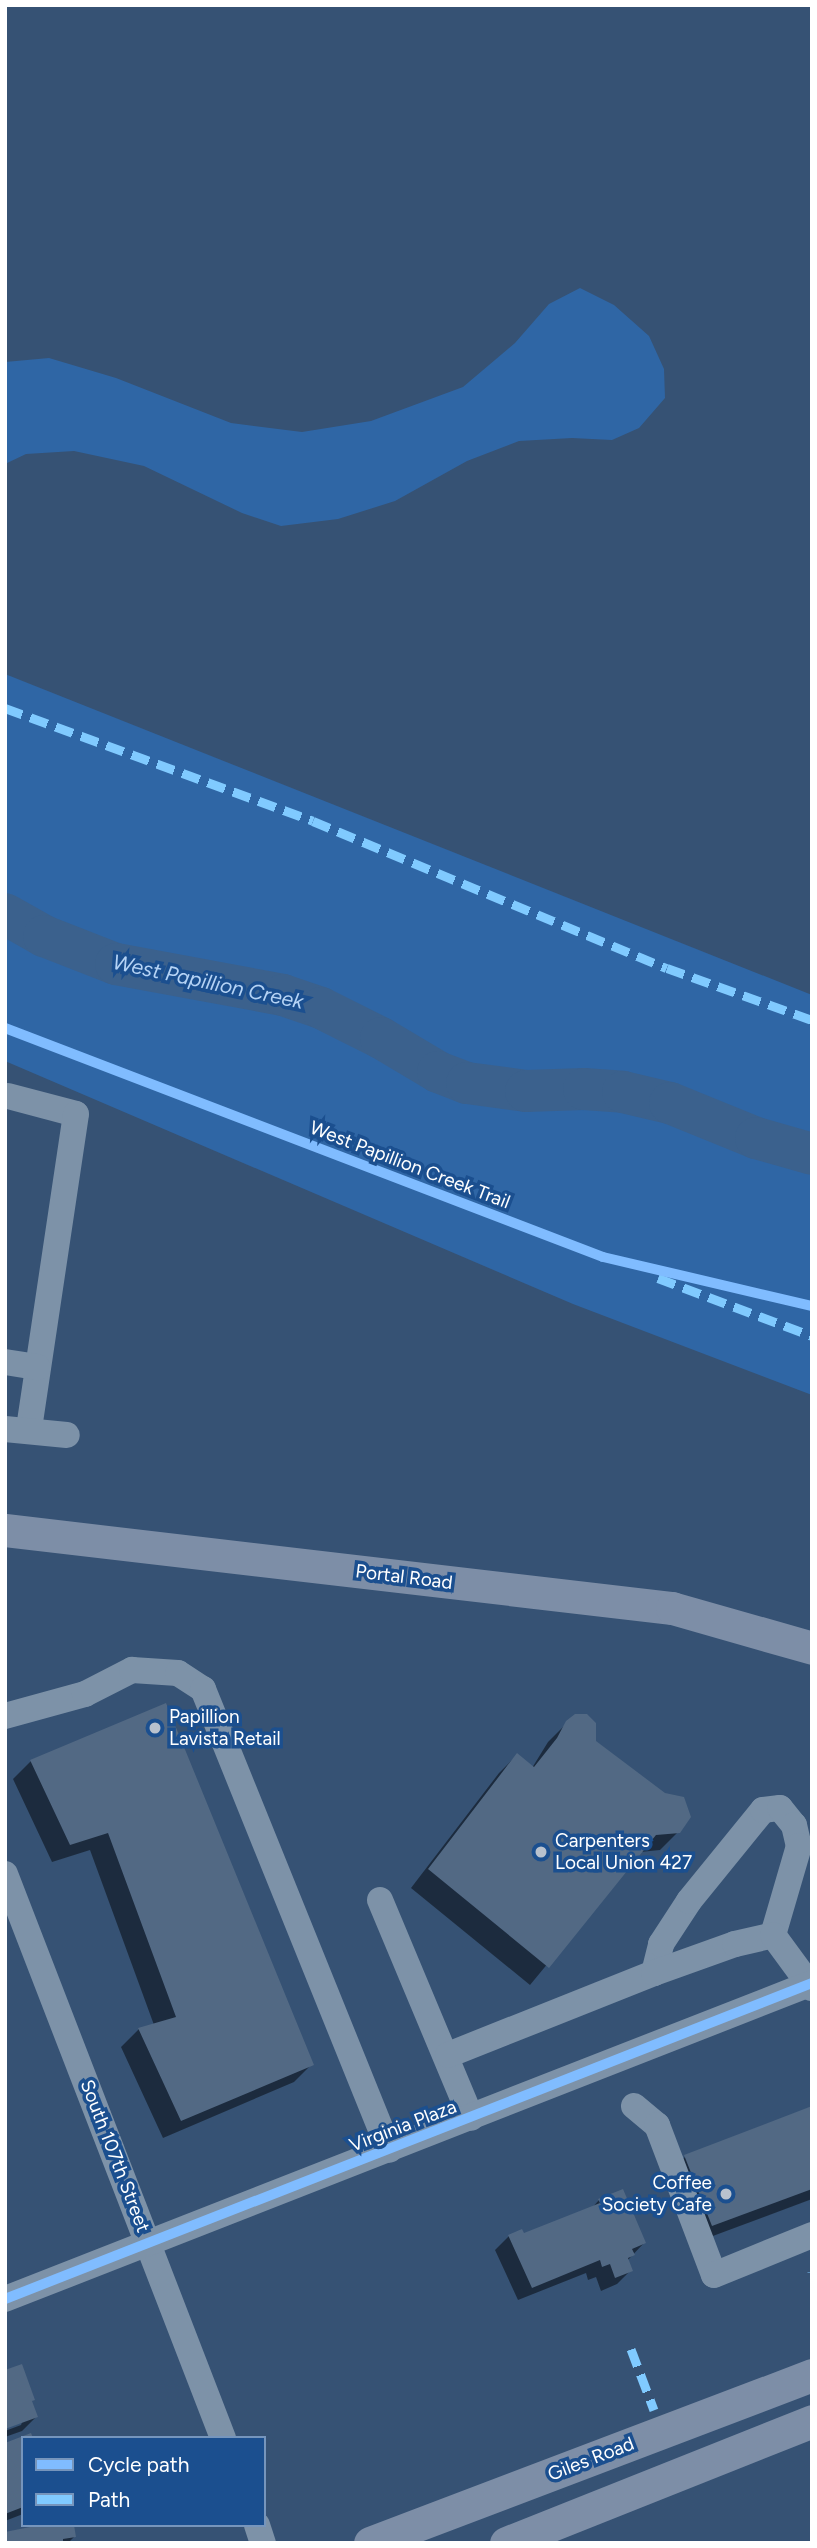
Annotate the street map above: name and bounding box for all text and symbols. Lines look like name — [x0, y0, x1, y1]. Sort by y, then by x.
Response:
water label: West Papillion Creek — [110, 949, 306, 1015]
street label: West Papillion Creek Trail — [307, 1116, 513, 1214]
street label: Portal Road — [354, 1560, 454, 1594]
place label: Papillion Lavista Retail — [169, 1706, 281, 1750]
marker: Papillion Lavista Retail — [147, 1720, 163, 1736]
place label: Carpenters Local Union 427 — [555, 1830, 692, 1874]
marker: Carpenters Local Union 427 — [533, 1844, 549, 1860]
street label: South 107th Street — [75, 2076, 155, 2236]
street label: Virginia Plaza — [346, 2095, 460, 2157]
place label: Coffee Society Cafe — [602, 2172, 712, 2216]
marker: Coffee Society Cafe — [718, 2186, 734, 2202]
street label: Giles Road — [545, 2432, 637, 2486]
legend — [21, 2436, 266, 2527]
text: Cycle path — [88, 2452, 189, 2477]
text: Path — [88, 2487, 130, 2512]

